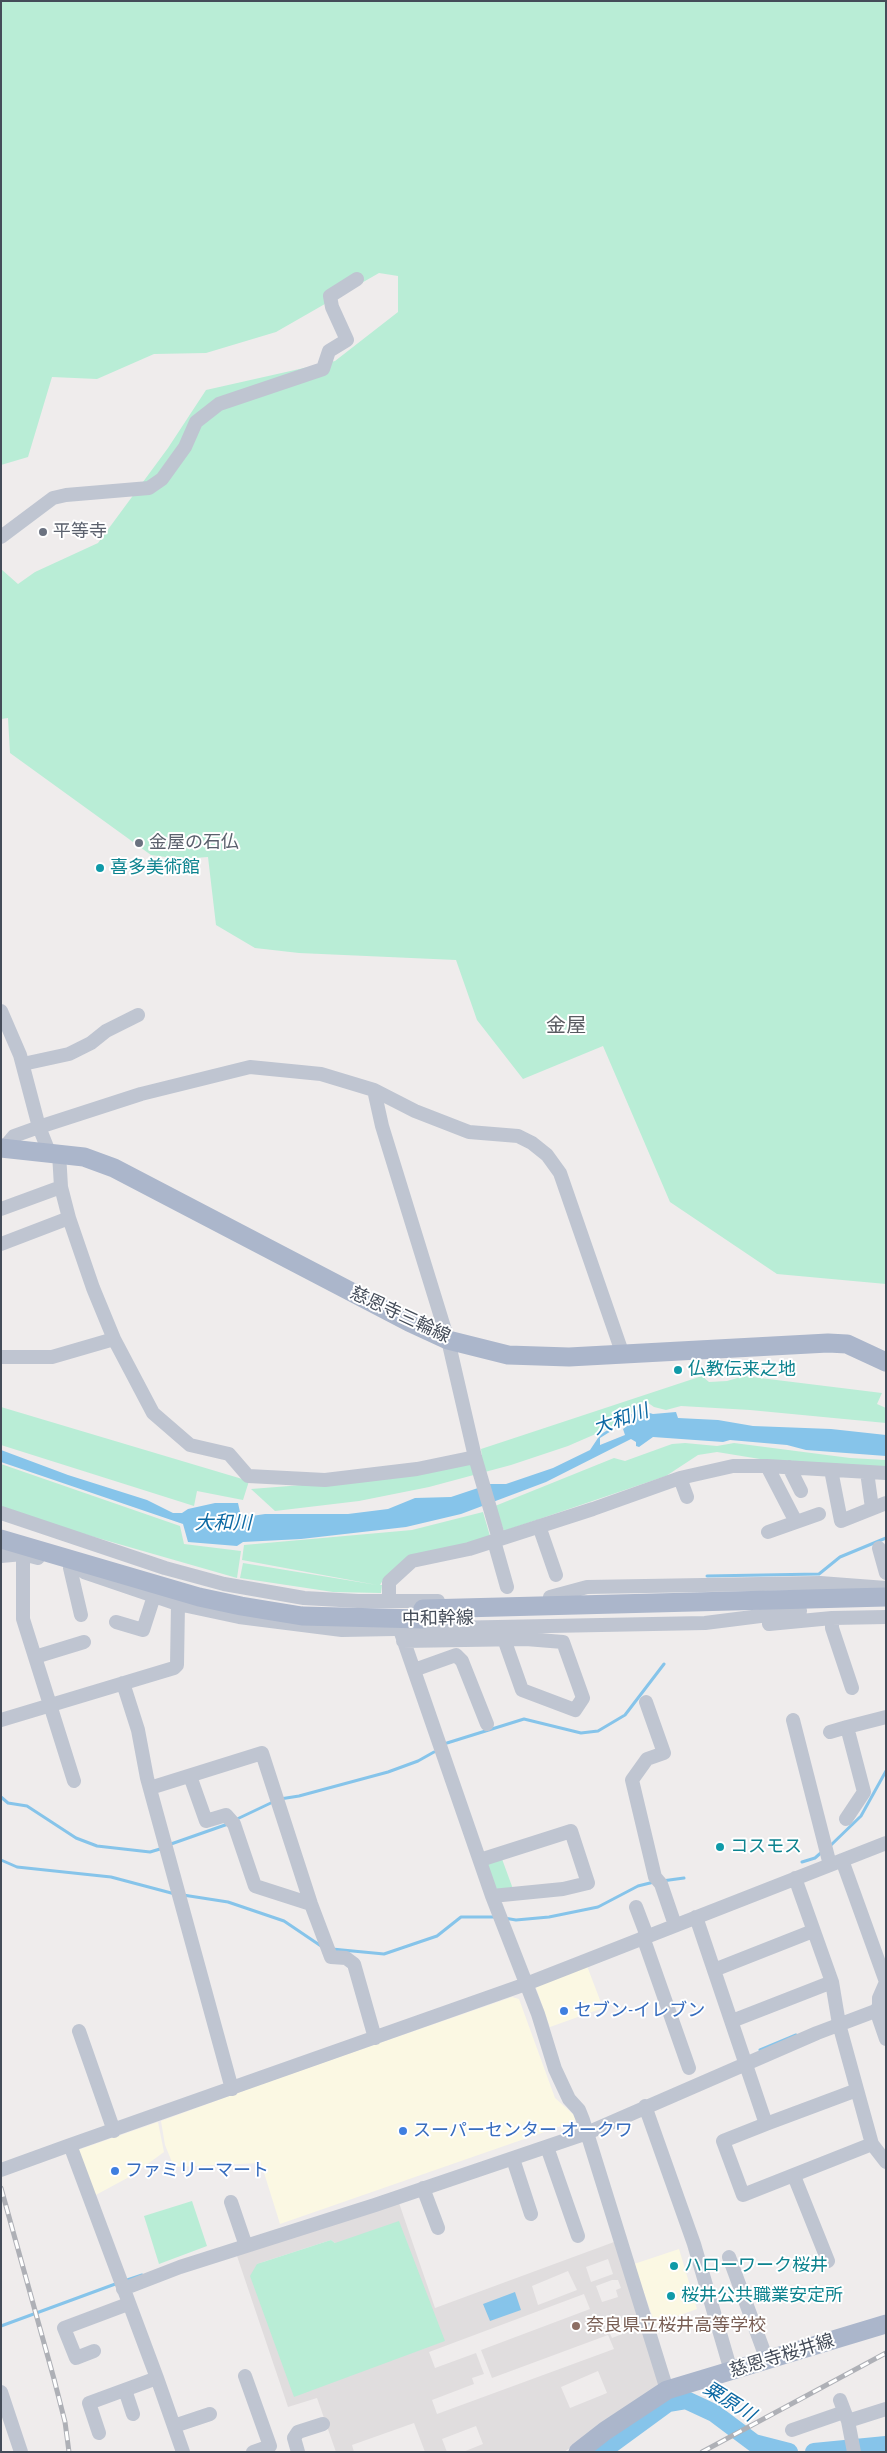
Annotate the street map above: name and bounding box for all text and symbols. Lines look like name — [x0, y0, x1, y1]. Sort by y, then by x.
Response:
place label: 平等寺 — [53, 521, 107, 543]
marker: 平等寺 — [37, 526, 49, 538]
place label: 金屋の石仏 — [149, 832, 239, 854]
marker: 金屋の石仏 — [133, 837, 145, 849]
place label: 喜多美術館 — [110, 857, 200, 879]
marker: 喜多美術館 — [94, 862, 106, 874]
district label: 金屋 — [546, 1014, 586, 1038]
street label: 慈恩寺三輪線 — [346, 1282, 454, 1348]
place label: 仏教伝来之地 — [688, 1359, 796, 1381]
marker: 仏教伝来之地 — [672, 1364, 684, 1376]
water label: 大和川 — [590, 1400, 652, 1440]
water label: 大和川 — [195, 1513, 251, 1535]
street label: 中和幹線 — [402, 1608, 474, 1630]
place label: コスモス — [730, 1836, 802, 1858]
marker: コスモス — [714, 1841, 726, 1853]
place label: セブン-イレブン — [574, 2000, 705, 2022]
marker: セブン-イレブン — [558, 2005, 570, 2017]
place label: スーパーセンター オークワ — [413, 2120, 633, 2142]
marker: スーパーセンター オークワ — [397, 2125, 409, 2137]
place label: ファミリーマート — [125, 2160, 269, 2182]
marker: ファミリーマート — [109, 2165, 121, 2177]
place label: ハローワーク桜井 — [684, 2255, 828, 2277]
marker: ハローワーク桜井 — [668, 2260, 680, 2272]
place label: 桜井公共職業安定所 — [681, 2285, 843, 2307]
marker: 桜井公共職業安定所 — [665, 2290, 677, 2302]
place label: 奈良県立桜井高等学校 — [586, 2315, 766, 2337]
marker: 奈良県立桜井高等学校 — [570, 2320, 582, 2332]
street label: 慈恩寺桜井線 — [727, 2330, 837, 2382]
water label: 粟原川 — [699, 2377, 759, 2427]

